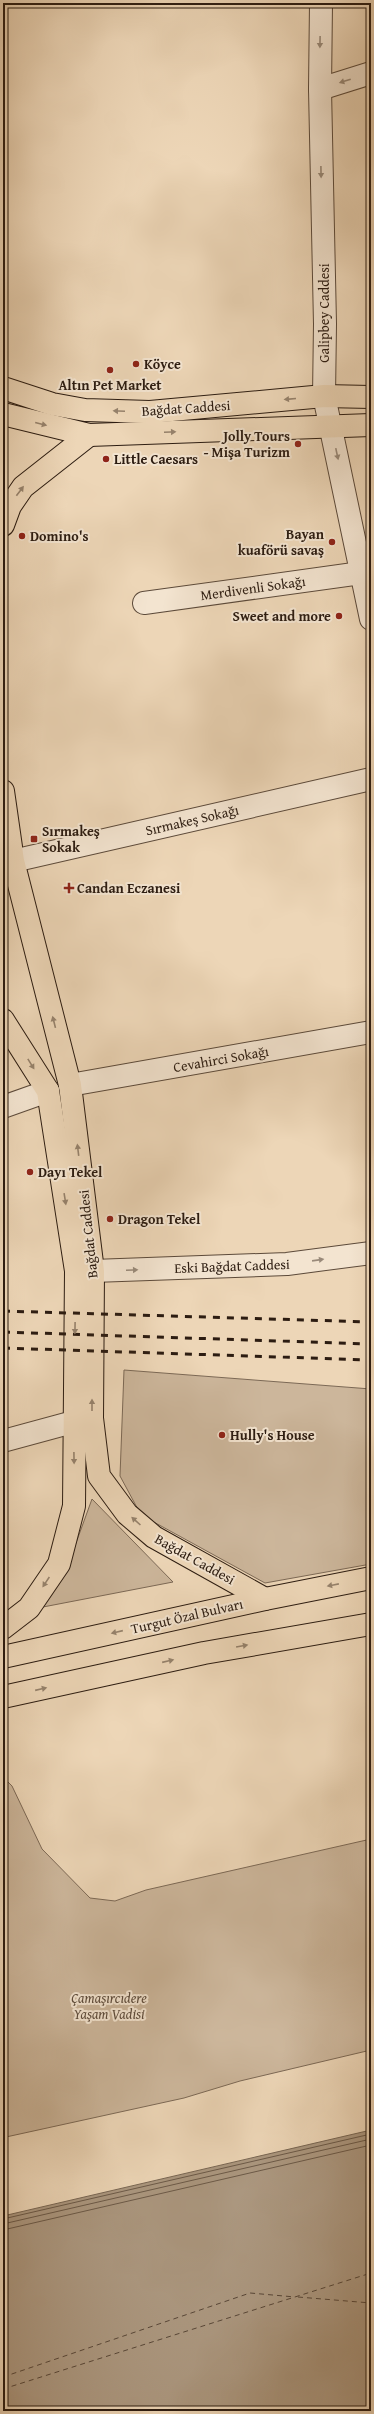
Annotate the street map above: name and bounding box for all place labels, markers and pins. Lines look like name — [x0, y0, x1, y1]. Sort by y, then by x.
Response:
place label: Köyce — [144, 354, 181, 374]
marker: Köyce — [131, 359, 141, 369]
marker: Altın Pet Market — [105, 365, 115, 375]
place label: Altın Pet Market — [58, 375, 162, 395]
place label: Jolly Tours - Mişa Turizm — [203, 426, 290, 462]
marker: Jolly Tours - Mişa Turizm — [293, 439, 303, 449]
place label: Little Caesars — [114, 449, 198, 469]
marker: Little Caesars — [101, 454, 111, 464]
place label: Bayan kuaförü savaş — [238, 524, 325, 560]
place label: Domino's — [30, 526, 89, 546]
marker: Domino's — [17, 531, 27, 541]
marker: Bayan kuaförü savaş — [327, 537, 337, 547]
place label: Sweet and more — [233, 606, 331, 626]
marker: Sweet and more — [334, 611, 344, 621]
place label: Sırmakeş Sokak — [42, 821, 100, 857]
marker: Sırmakeş Sokak — [29, 834, 39, 844]
place label: Candan Eczanesi — [77, 878, 181, 898]
marker: Candan Eczanesi — [64, 883, 74, 893]
place label: Dayı Tekel — [38, 1162, 103, 1182]
marker: Dayı Tekel — [25, 1167, 35, 1177]
place label: Dragon Tekel — [118, 1209, 201, 1229]
marker: Dragon Tekel — [105, 1214, 115, 1224]
place label: Hully's House — [230, 1425, 315, 1445]
marker: Hully's House — [217, 1430, 227, 1440]

